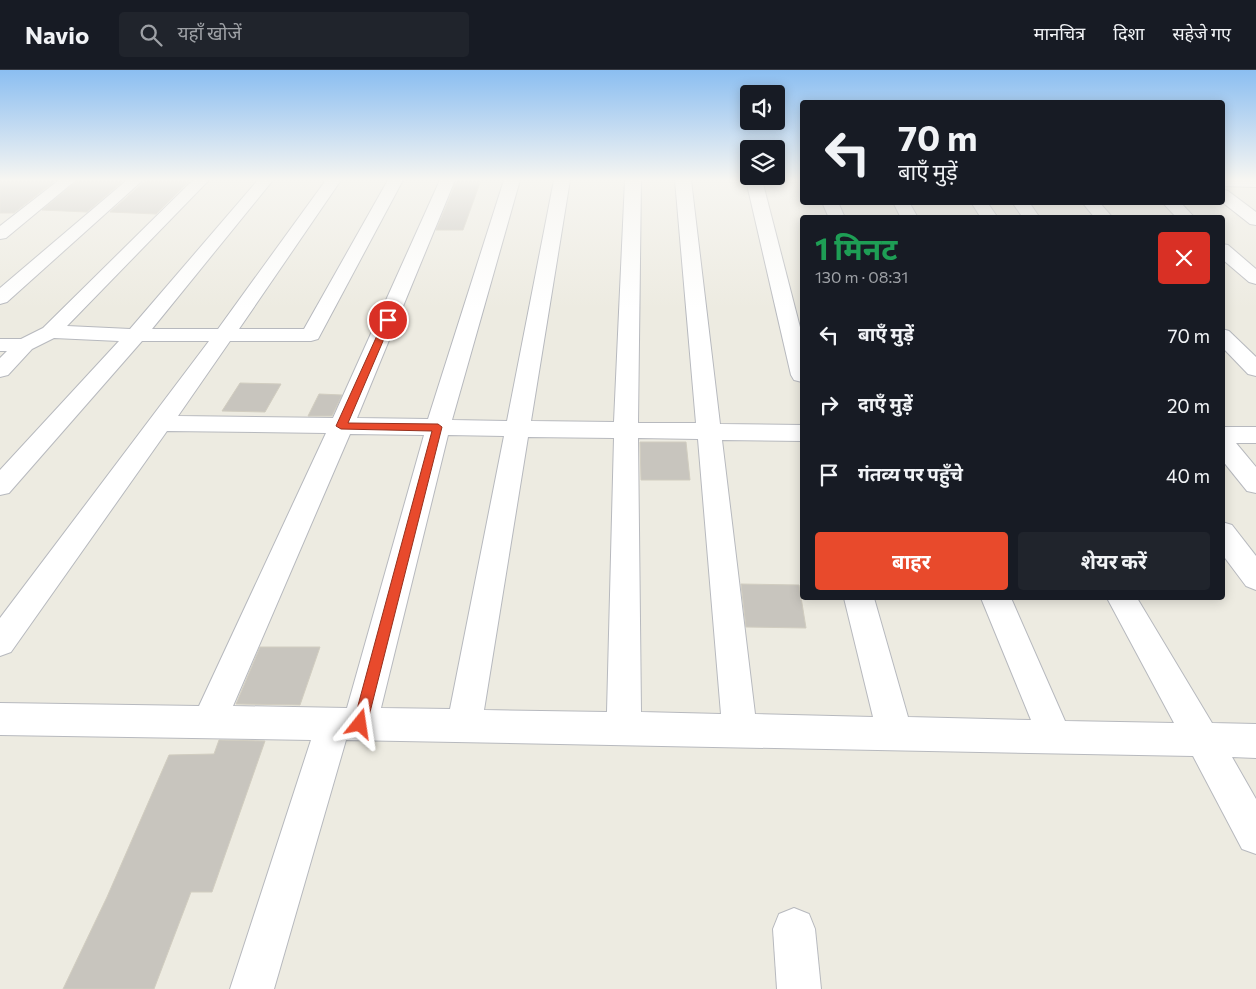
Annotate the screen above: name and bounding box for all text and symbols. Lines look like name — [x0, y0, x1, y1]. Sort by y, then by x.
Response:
search box — [119, 12, 469, 57]
text: Navio — [25, 20, 89, 49]
icon: search — [137, 21, 165, 49]
text: यहाँ खोजें — [177, 21, 242, 44]
text: मानचित्र — [1034, 22, 1085, 44]
text: दिशा — [1113, 22, 1144, 44]
text: सहेजे गए — [1172, 22, 1231, 44]
map controls — [740, 85, 785, 185]
button: sound — [740, 85, 785, 130]
text: 70 m — [898, 115, 978, 158]
icon: left — [815, 120, 880, 185]
button: layers — [740, 140, 785, 185]
text: बाएँ मुड़ें — [898, 158, 958, 185]
text: 1 मिनट — [815, 229, 897, 266]
button: close — [1158, 232, 1210, 284]
text: 130 m · 08:31 — [815, 267, 908, 286]
pin — [367, 299, 409, 341]
icon: arrive — [374, 306, 402, 334]
icon: left — [815, 321, 843, 349]
text: बाएँ मुड़ें — [858, 322, 914, 345]
text: 70 m — [1167, 324, 1210, 347]
icon: right — [815, 391, 843, 419]
text: दाएँ मुड़ें — [858, 392, 913, 415]
text: 20 m — [1167, 394, 1210, 417]
icon: arrive — [815, 461, 843, 489]
text: गंतव्य पर पहुँचे — [858, 462, 963, 485]
text: 40 m — [1166, 464, 1210, 487]
button: बाहर — [815, 532, 1008, 590]
button: शेयर करें — [1018, 532, 1210, 590]
position arrow — [333, 697, 385, 749]

